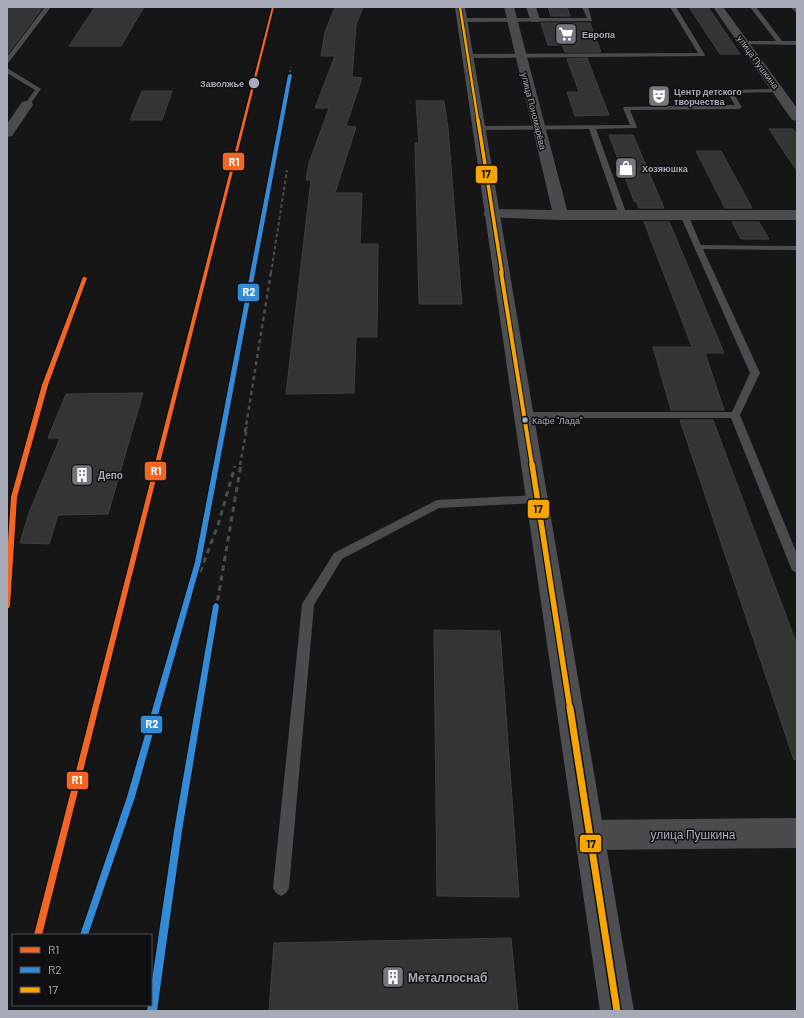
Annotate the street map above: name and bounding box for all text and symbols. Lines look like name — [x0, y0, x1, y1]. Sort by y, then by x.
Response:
supermarket icon: Европа — [553, 21, 579, 47]
place label: Европа — [582, 29, 616, 40]
street label: улица Пушкина — [735, 33, 781, 91]
street label: улица Пономарёва — [519, 71, 549, 151]
marker: Заволжье — [247, 76, 261, 90]
place label: Заволжье — [200, 78, 244, 89]
theatre icon: Центр детского творчества — [646, 83, 672, 109]
place label: Центр детского творчества — [674, 86, 742, 107]
line badge: R1 — [222, 152, 245, 171]
text: R1 — [229, 155, 239, 168]
shop icon: Хозяюшка — [613, 155, 639, 181]
place label: Хозяюшка — [642, 163, 689, 174]
line badge: 17 — [475, 165, 498, 184]
text: 17 — [481, 167, 491, 180]
line badge: R2 — [237, 283, 260, 302]
text: R2 — [243, 285, 255, 298]
marker: Кафе "Лада" — [520, 415, 530, 425]
place label: Кафе "Лада" — [532, 415, 583, 426]
line badge: R1 — [144, 461, 167, 481]
building icon: Депо — [69, 462, 95, 488]
text: R1 — [151, 464, 161, 477]
place label: Депо — [98, 469, 123, 481]
line badge: 17 — [527, 499, 550, 519]
text: 17 — [533, 502, 543, 515]
line badge: R2 — [140, 715, 163, 734]
text: R2 — [146, 717, 158, 730]
line badge: R1 — [66, 771, 89, 790]
text: R1 — [72, 773, 82, 786]
street label: улица Пушкина — [651, 827, 736, 842]
line badge: 17 — [579, 834, 602, 853]
text: 17 — [586, 837, 596, 850]
legend — [12, 934, 152, 1006]
text: R1 — [48, 942, 60, 956]
text: R2 — [48, 962, 62, 976]
building icon: Металлоснаб — [380, 964, 406, 990]
place label: Металлоснаб — [408, 970, 487, 984]
text: 17 — [48, 982, 58, 996]

